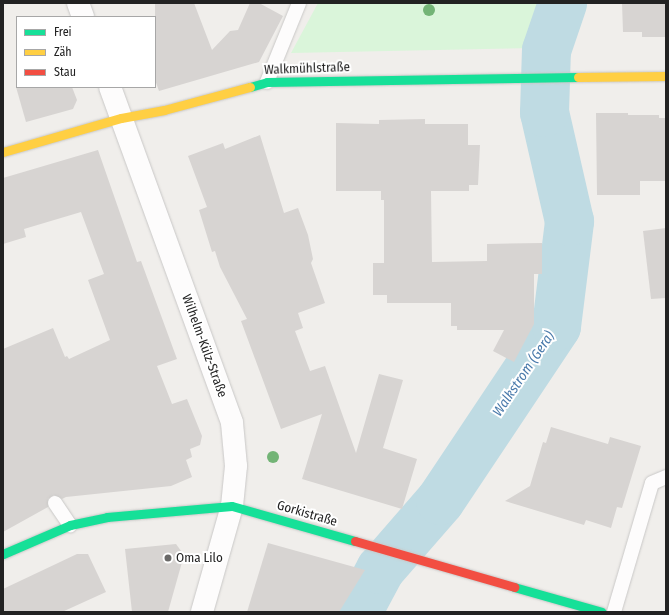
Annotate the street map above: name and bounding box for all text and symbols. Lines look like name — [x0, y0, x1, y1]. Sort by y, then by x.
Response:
legend — [16, 16, 156, 88]
text: Frei — [54, 25, 72, 39]
text: Zäh — [54, 45, 72, 59]
street label: Walkmühlstraße — [264, 60, 350, 78]
text: Stau — [54, 65, 76, 79]
street label: Wilhelm-Külz-Straße — [178, 292, 230, 400]
water label: Walkstrom (Gera) — [489, 328, 559, 420]
street label: Gorkistraße — [275, 498, 339, 530]
place label: Oma Lilo — [176, 550, 223, 566]
marker: Oma Lilo — [163, 553, 173, 563]

